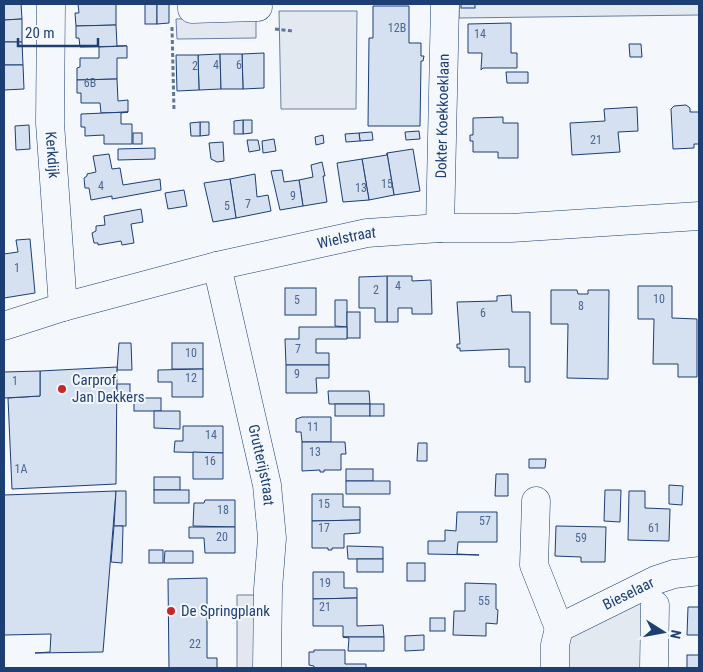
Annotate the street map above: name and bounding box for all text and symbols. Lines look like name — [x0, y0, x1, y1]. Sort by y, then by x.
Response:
scale bar — [18, 15, 98, 47]
house number: 12B — [388, 21, 406, 35]
text: 20 m — [25, 24, 55, 42]
house number: 14 — [474, 27, 486, 41]
street label: Dokter Koekkoeklaan — [432, 53, 453, 179]
house number: 4 — [213, 58, 219, 72]
house number: 6 — [236, 58, 242, 72]
house number: 2 — [192, 59, 198, 73]
house number: 6B — [84, 76, 96, 90]
street label: Kerkdijk — [42, 131, 63, 179]
house number: 21 — [590, 133, 602, 147]
house number: 15 — [381, 177, 393, 191]
house number: 4 — [98, 179, 104, 193]
house number: 13 — [355, 181, 367, 195]
house number: 9 — [290, 189, 296, 203]
house number: 7 — [245, 197, 251, 211]
house number: 5 — [224, 199, 230, 213]
street label: Wielstraat — [315, 223, 377, 253]
house number: 1 — [14, 261, 20, 275]
house number: 4 — [395, 279, 401, 293]
house number: 2 — [373, 283, 379, 297]
house number: 10 — [653, 292, 665, 306]
house number: 5 — [294, 293, 300, 307]
house number: 8 — [578, 299, 584, 313]
house number: 6 — [480, 306, 486, 320]
house number: 7 — [295, 342, 301, 356]
house number: 10 — [185, 346, 197, 360]
house number: 9 — [294, 367, 300, 381]
place label: Carprof Jan Dekkers — [72, 371, 145, 406]
house number: 12 — [185, 371, 197, 385]
house number: 1 — [12, 374, 18, 388]
marker: Carprof Jan Dekkers — [56, 383, 68, 395]
house number: 11 — [307, 420, 319, 434]
street label: Grutterijstraat — [244, 423, 278, 506]
house number: 14 — [205, 428, 217, 442]
house number: 13 — [309, 445, 321, 459]
house number: 16 — [204, 454, 216, 468]
house number: 1A — [15, 462, 28, 476]
house number: 15 — [318, 497, 330, 511]
house number: 18 — [217, 503, 229, 517]
house number: 57 — [479, 514, 491, 528]
house number: 17 — [318, 521, 330, 535]
house number: 61 — [648, 521, 660, 535]
house number: 20 — [216, 530, 228, 544]
house number: 59 — [575, 531, 587, 545]
street label: Bieselaar — [600, 573, 657, 614]
house number: 19 — [319, 576, 331, 590]
house number: 55 — [478, 594, 490, 608]
house number: 21 — [319, 600, 331, 614]
place label: De Springplank — [181, 602, 270, 620]
marker: De Springplank — [165, 605, 177, 617]
north arrow — [638, 607, 688, 657]
text: N — [667, 629, 684, 640]
house number: 22 — [189, 637, 201, 651]

